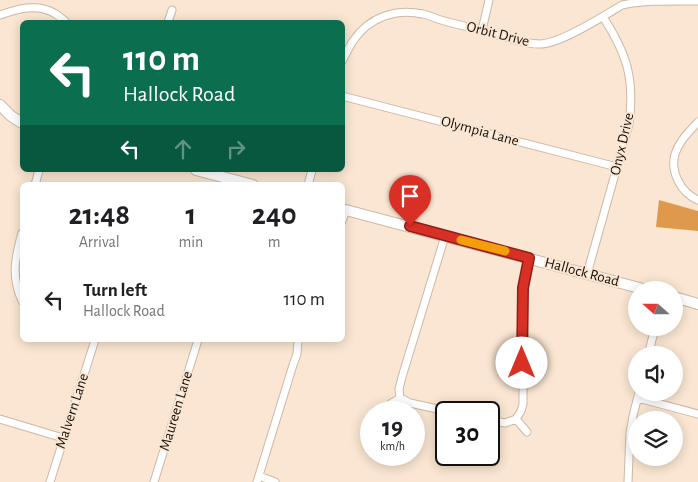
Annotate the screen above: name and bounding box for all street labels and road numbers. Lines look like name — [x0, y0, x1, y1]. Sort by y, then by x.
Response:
street label: Orbit Drive — [465, 19, 531, 49]
street label: Onyx Drive — [608, 111, 636, 177]
street label: Olympia Lane — [439, 113, 521, 149]
street label: Hallock Road — [543, 255, 621, 289]
street label: Maureen Lane — [157, 369, 195, 453]
street label: Malvern Lane — [53, 371, 91, 450]

